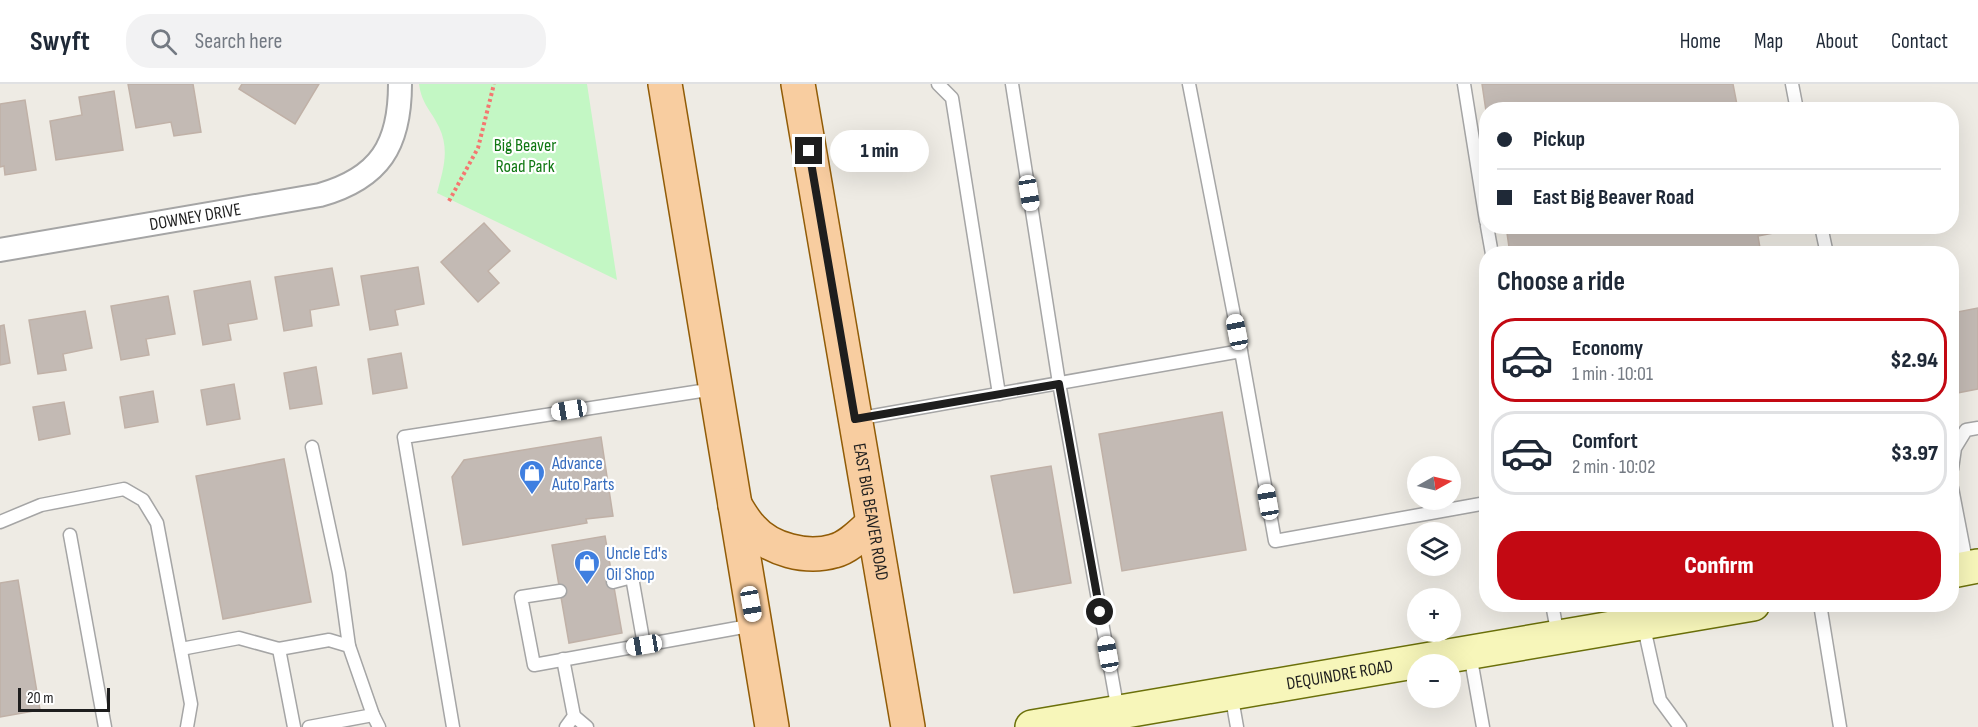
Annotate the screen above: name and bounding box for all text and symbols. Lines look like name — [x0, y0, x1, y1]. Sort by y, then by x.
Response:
search box — [126, 14, 546, 68]
text: Swyft — [30, 25, 90, 58]
icon: search — [147, 25, 180, 58]
text: Search here — [195, 28, 282, 55]
text: Home — [1680, 29, 1721, 54]
text: Map — [1754, 29, 1783, 54]
text: About — [1816, 29, 1858, 54]
text: Contact — [1891, 29, 1948, 54]
text: Pickup — [1533, 126, 1585, 153]
callout: 1 min — [830, 130, 929, 172]
park label: Big Beaver Road Park — [494, 135, 556, 177]
route end — [795, 137, 822, 164]
text: 1 min — [860, 139, 899, 163]
car — [1017, 174, 1041, 212]
text: East Big Beaver Road — [1533, 184, 1694, 211]
street label: DOWNEY DRIVE — [148, 199, 243, 235]
text: Choose a ride — [1497, 266, 1625, 298]
car — [1225, 313, 1249, 351]
icon: car — [1500, 333, 1554, 387]
text: Economy — [1572, 335, 1643, 362]
text: $2.94 — [1890, 347, 1938, 374]
text: 1 min · 10:01 — [1572, 362, 1653, 386]
car — [550, 398, 588, 422]
icon: car — [1500, 426, 1554, 480]
text: Comfort — [1572, 428, 1638, 455]
text: $3.97 — [1891, 440, 1938, 467]
street label: EAST BIG BEAVER ROAD — [849, 442, 893, 582]
place label: Advance Auto Parts — [551, 453, 614, 495]
text: 2 min · 10:02 — [1572, 455, 1655, 479]
north arrow — [1407, 456, 1461, 510]
map controls — [1407, 456, 1461, 708]
shop icon: Advance Auto Parts — [517, 458, 547, 496]
car — [1256, 483, 1280, 521]
button: layers — [1407, 522, 1461, 576]
button: Confirm — [1497, 531, 1941, 600]
place label: Uncle Ed's Oil Shop — [606, 543, 667, 585]
shop icon: Uncle Ed's Oil Shop — [572, 548, 602, 586]
car — [739, 585, 763, 623]
button: + — [1407, 588, 1461, 642]
route start — [1086, 598, 1113, 625]
car — [625, 633, 663, 657]
car — [1096, 635, 1120, 673]
button: − — [1407, 654, 1461, 708]
street label: DEQUINDRE ROAD — [1285, 656, 1395, 694]
scale bar — [18, 685, 110, 712]
text: 20 m — [27, 689, 54, 708]

